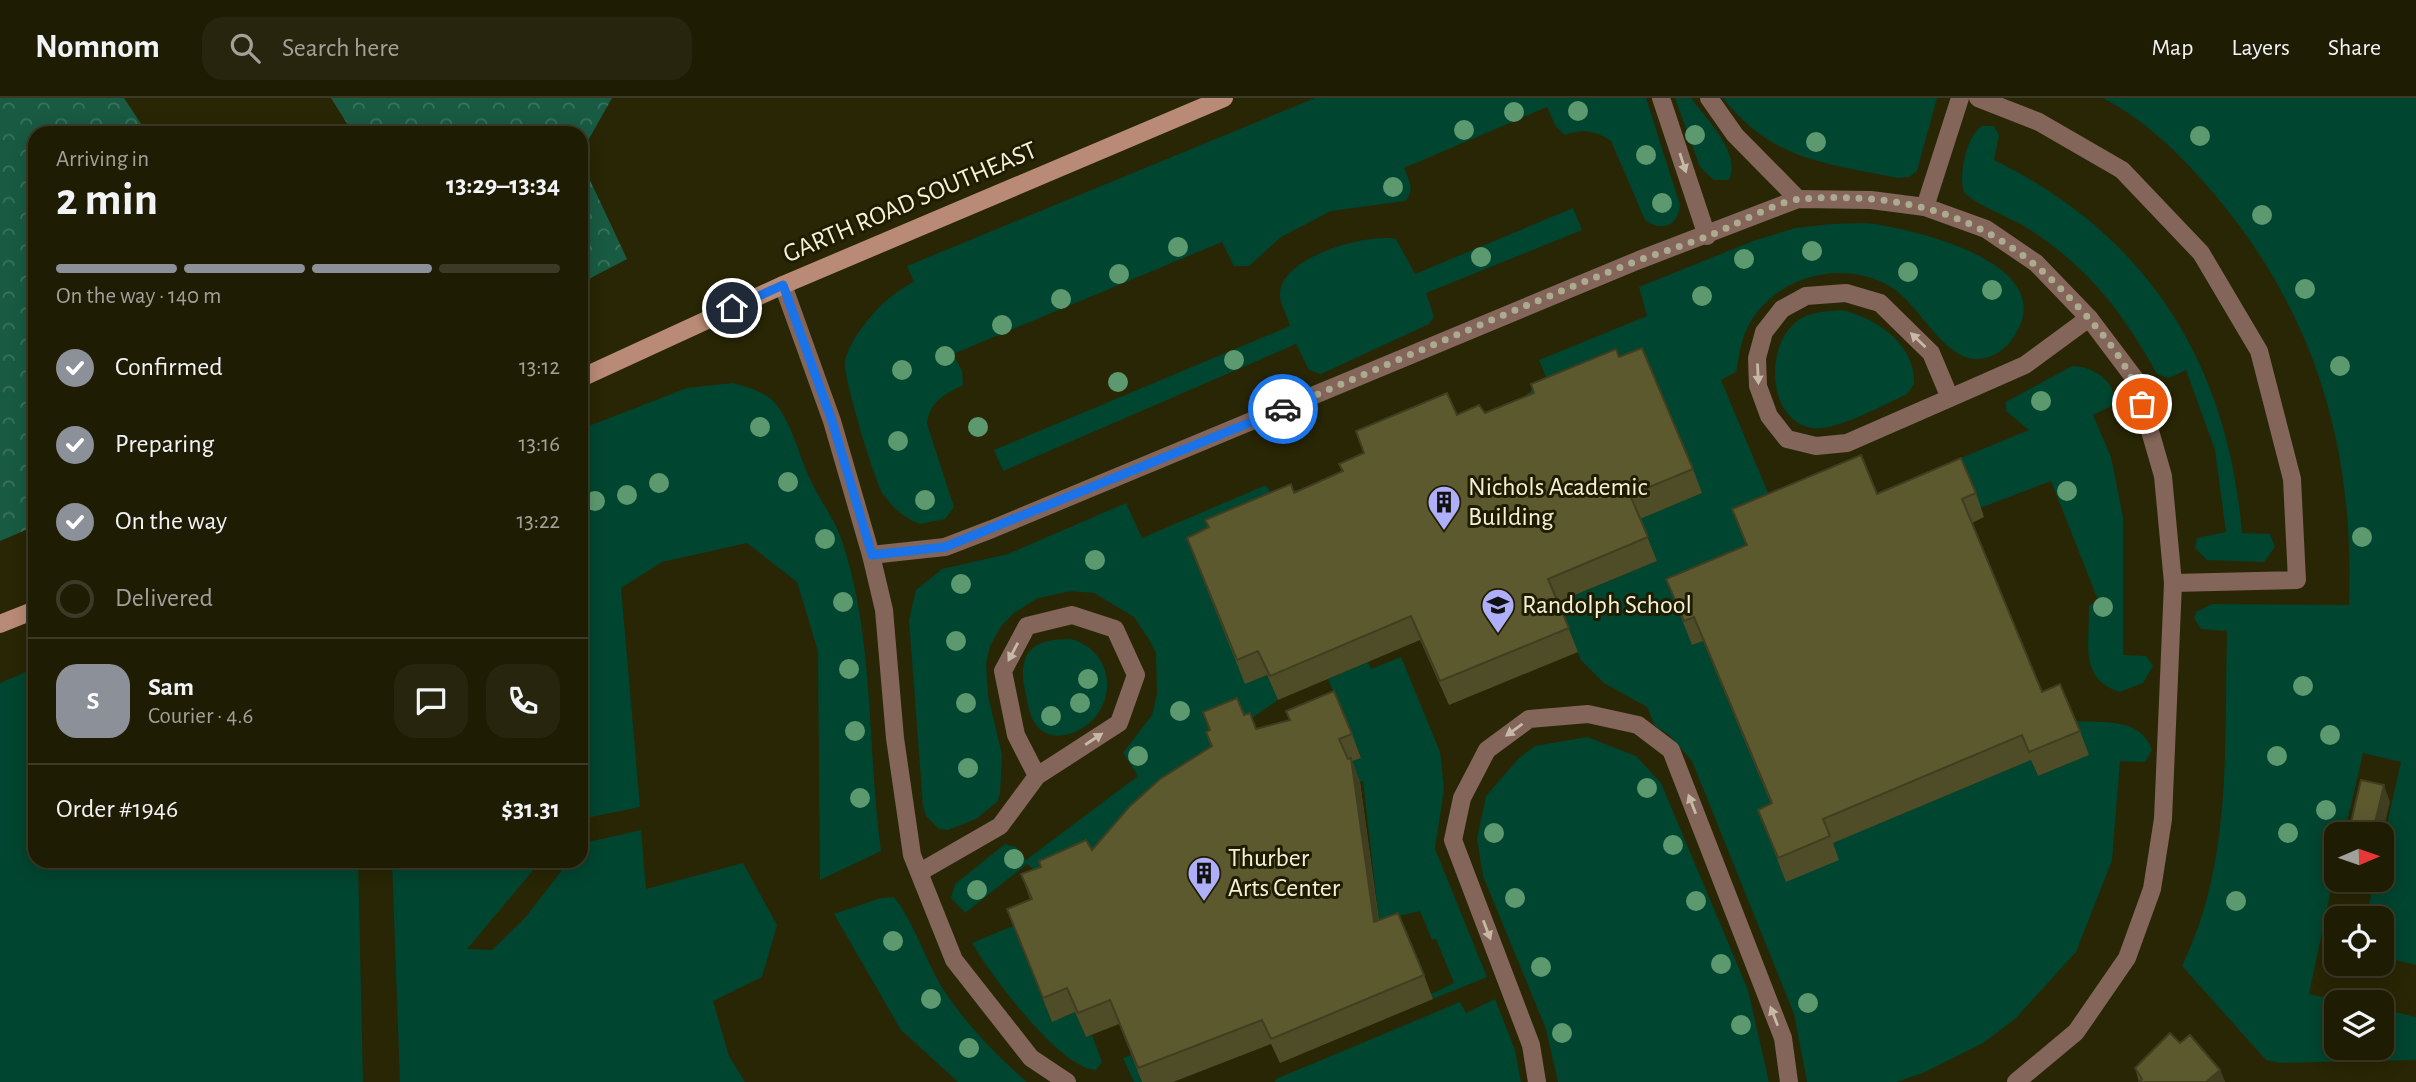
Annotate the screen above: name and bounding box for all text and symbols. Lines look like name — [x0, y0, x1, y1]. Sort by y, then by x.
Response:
search box — [202, 17, 692, 80]
icon: search — [226, 29, 264, 67]
text: Nomnom — [35, 31, 160, 64]
text: Search here — [282, 35, 400, 61]
text: Map — [2151, 36, 2193, 60]
text: Layers — [2231, 36, 2290, 60]
text: Share — [2328, 36, 2381, 60]
street label: GARTH ROAD SOUTHEAST — [779, 137, 1041, 267]
text: Arriving in — [56, 148, 149, 171]
one-way arrow — [1678, 152, 1689, 173]
text: 13:29–13:34 — [446, 172, 560, 198]
text: 2 min — [56, 177, 158, 223]
pin — [702, 278, 762, 338]
text: On the way · 140 m — [56, 285, 221, 308]
icon: home — [713, 289, 751, 327]
one-way arrow — [1909, 331, 1926, 348]
icon: check — [56, 349, 94, 387]
text: Confirmed — [115, 354, 223, 380]
text: 13:12 — [519, 356, 560, 379]
one-way arrow — [1752, 363, 1763, 385]
courier — [1248, 374, 1318, 444]
pin — [2112, 374, 2172, 434]
icon: bag — [2123, 385, 2161, 423]
icon: car — [1264, 390, 1302, 428]
icon: check — [56, 426, 94, 464]
text: Preparing — [115, 431, 214, 457]
text: 13:16 — [519, 433, 560, 456]
place label: Nichols Academic Building — [1468, 474, 1648, 530]
building icon: Nichols Academic Building — [1425, 483, 1463, 532]
icon: check — [56, 503, 94, 541]
text: On the way — [115, 508, 227, 534]
text: 13:22 — [516, 510, 560, 533]
text: Delivered — [115, 585, 213, 611]
school or university icon: Randolph School — [1479, 586, 1517, 635]
place label: Randolph School — [1522, 592, 1692, 618]
one-way arrow — [1008, 642, 1019, 662]
button: chat — [394, 664, 468, 738]
button: phone — [486, 664, 560, 738]
text: Sam — [148, 674, 194, 700]
text: S — [87, 688, 99, 714]
text: Courier · 4.6 — [148, 705, 253, 728]
one-way arrow — [1505, 722, 1523, 736]
one-way arrow — [1085, 732, 1103, 746]
one-way arrow — [1687, 793, 1698, 814]
text: Order #1946 — [56, 796, 178, 822]
text: $31.31 — [501, 796, 560, 822]
north arrow — [2324, 822, 2394, 892]
map controls — [2324, 822, 2394, 1060]
place label: Thurber Arts Center — [1228, 845, 1341, 901]
building icon: Thurber Arts Center — [1185, 854, 1223, 903]
button: locate — [2324, 906, 2394, 976]
one-way arrow — [1481, 919, 1492, 940]
button: layers — [2324, 990, 2394, 1060]
one-way arrow — [1769, 1005, 1780, 1026]

